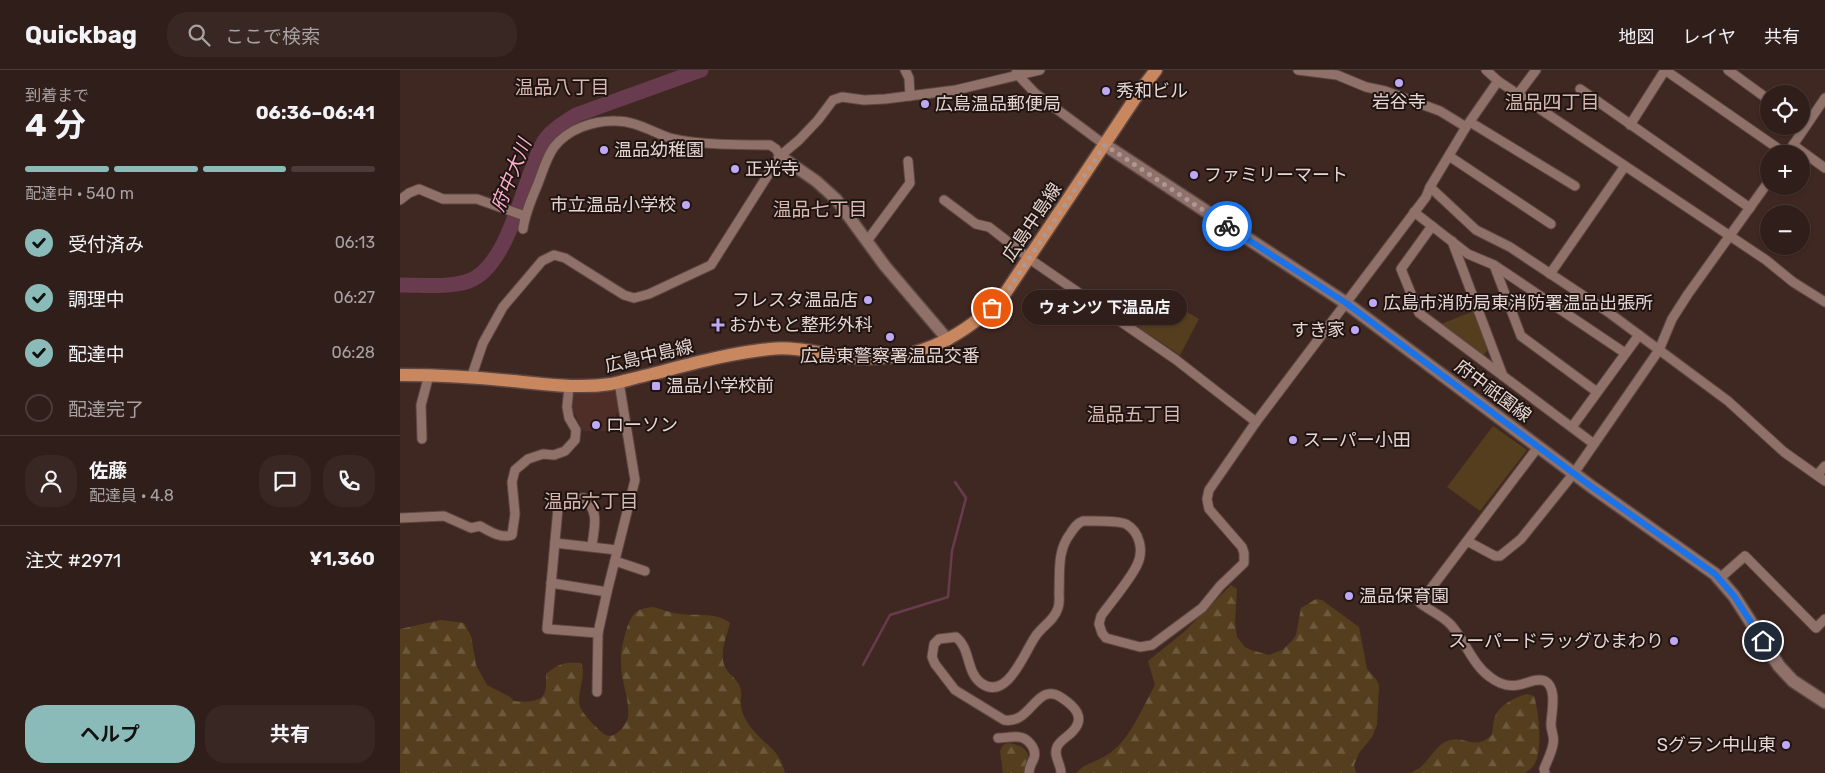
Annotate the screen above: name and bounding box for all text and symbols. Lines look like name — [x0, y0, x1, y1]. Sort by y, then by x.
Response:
search box — [167, 12, 517, 57]
text: Quickbag — [25, 21, 137, 49]
icon: search — [185, 21, 213, 49]
text: ここで検索 — [225, 25, 320, 48]
text: 地図 — [1619, 26, 1655, 48]
text: レイヤ — [1683, 26, 1736, 48]
text: 共有 — [1764, 26, 1800, 48]
district label: 温品八丁目 — [514, 76, 610, 99]
marker: 岩谷寺 — [1393, 77, 1405, 89]
place label: 秀和ビル — [1116, 80, 1188, 102]
marker: 秀和ビル — [1100, 85, 1112, 97]
map controls — [1760, 85, 1810, 255]
button: locate — [1760, 85, 1810, 135]
text: 到着まで — [25, 86, 89, 105]
place label: 岩谷寺 — [1372, 91, 1426, 113]
district label: 温品四丁目 — [1504, 91, 1600, 114]
place label: 広島温品郵便局 — [935, 93, 1061, 115]
marker: 広島温品郵便局 — [919, 98, 931, 110]
text: 06:36–06:41 — [256, 101, 375, 124]
text: 4 分 — [25, 106, 86, 144]
water label: 府中大川 — [486, 134, 537, 215]
place label: 温品幼稚園 — [614, 139, 704, 161]
marker: 温品幼稚園 — [598, 144, 610, 156]
button: + — [1760, 145, 1810, 195]
place label: 正光寺 — [745, 158, 799, 180]
marker: 正光寺 — [729, 163, 741, 175]
place label: ファミリーマート — [1204, 164, 1348, 186]
marker: ファミリーマート — [1188, 169, 1200, 181]
street label: 広島中島線 — [998, 179, 1066, 265]
text: 配達中 · 540 m — [25, 184, 134, 203]
place label: 市立温品小学校 — [550, 194, 676, 216]
district label: 温品七丁目 — [772, 198, 868, 221]
marker: 市立温品小学校 — [680, 199, 692, 211]
courier — [1202, 201, 1252, 251]
button: − — [1760, 205, 1810, 255]
icon: bike — [1213, 212, 1241, 240]
icon: check — [25, 229, 53, 257]
text: 受付済み — [68, 233, 144, 256]
text: 06:13 — [335, 233, 375, 252]
icon: check — [25, 284, 53, 312]
pin — [971, 287, 1013, 329]
text: 調理中 — [68, 288, 125, 311]
text: 06:27 — [333, 288, 375, 307]
place label: フレスタ温品店 — [732, 289, 858, 311]
callout: ウォンツ 下温品店 — [1022, 290, 1187, 326]
place label: 広島市消防局東消防署温品出張所 — [1383, 292, 1653, 314]
marker: フレスタ温品店 — [862, 294, 874, 306]
icon: bag — [978, 294, 1006, 322]
marker: 広島市消防局東消防署温品出張所 — [1367, 297, 1379, 309]
text: ウォンツ 下温品店 — [1039, 298, 1170, 317]
place label: おかもと整形外科 — [729, 314, 873, 336]
marker: おかもと整形外科 — [711, 318, 725, 332]
place label: すき家 — [1291, 319, 1345, 341]
marker: すき家 — [1349, 324, 1361, 336]
marker: 広島東警察署温品交番 — [884, 331, 896, 343]
street label: 広島中島線 — [603, 335, 695, 377]
icon: check — [25, 339, 53, 367]
text: 配達中 — [68, 343, 125, 366]
text: 06:28 — [332, 343, 375, 362]
place label: 広島東警察署温品交番 — [800, 345, 980, 367]
street label: 府中祇園線 — [1450, 355, 1536, 427]
place label: 温品小学校前 — [666, 375, 774, 397]
marker: 温品小学校前 — [650, 380, 662, 392]
text: 配達完了 — [68, 398, 144, 421]
district label: 温品五丁目 — [1086, 403, 1182, 426]
place label: ローソン — [606, 414, 678, 436]
marker: ローソン — [590, 419, 602, 431]
place label: スーパー小田 — [1303, 429, 1411, 451]
marker: スーパー小田 — [1287, 434, 1299, 446]
button: person — [25, 455, 77, 507]
button: chat — [259, 455, 311, 507]
button: phone — [323, 455, 375, 507]
text: 佐藤 — [89, 459, 127, 482]
text: 配達員 · 4.8 — [89, 486, 174, 505]
district label: 温品六丁目 — [543, 490, 639, 513]
text: ¥1,360 — [309, 547, 375, 570]
text: 注文 #2971 — [25, 549, 121, 572]
place label: 温品保育園 — [1359, 585, 1449, 607]
marker: 温品保育園 — [1343, 590, 1355, 602]
pin — [1742, 620, 1784, 662]
icon: home — [1749, 627, 1777, 655]
place label: スーパードラッグひまわり — [1448, 630, 1664, 652]
marker: スーパードラッグひまわり — [1668, 635, 1680, 647]
button: ヘルプ — [25, 705, 195, 763]
button: 共有 — [205, 705, 375, 763]
place label: Sグラン中山東 — [1657, 734, 1776, 756]
marker: Sグラン中山東 — [1780, 739, 1792, 751]

